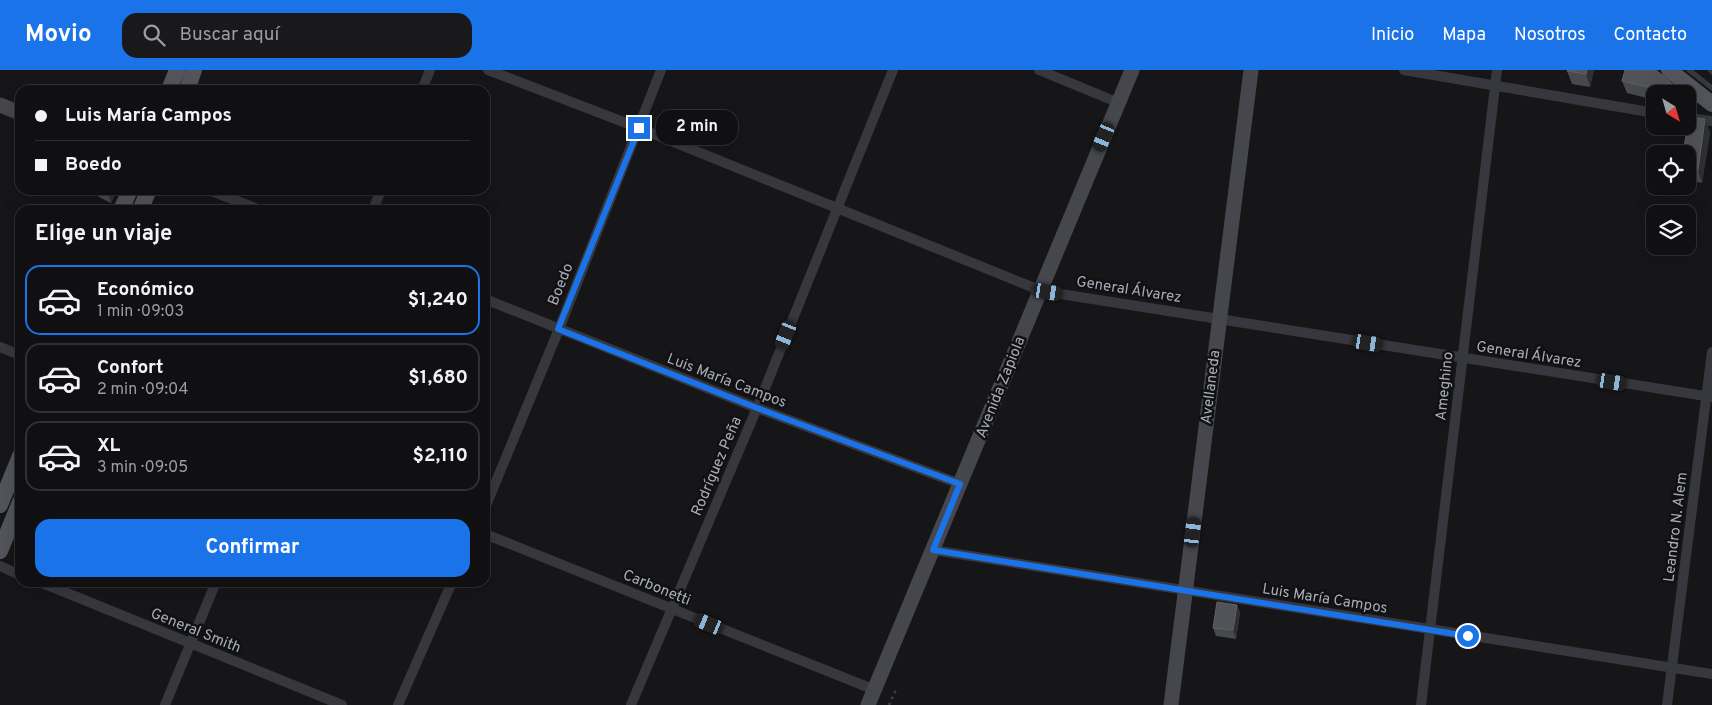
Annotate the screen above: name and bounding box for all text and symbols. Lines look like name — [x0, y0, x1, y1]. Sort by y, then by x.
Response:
search box — [122, 13, 472, 58]
text: Movio — [25, 20, 92, 50]
icon: search — [140, 21, 168, 49]
text: Buscar aquí — [180, 23, 279, 47]
text: Inicio — [1371, 24, 1414, 47]
text: Mapa — [1442, 24, 1486, 47]
text: Nosotros — [1514, 24, 1586, 47]
text: Contacto — [1614, 24, 1687, 47]
north arrow — [1646, 85, 1696, 135]
map controls — [1646, 85, 1696, 255]
text: Luis María Campos — [65, 104, 232, 128]
callout: 2 min — [656, 110, 739, 146]
route end — [628, 117, 650, 139]
text: 2 min — [676, 117, 718, 137]
car — [1091, 120, 1116, 154]
button: locate — [1646, 145, 1696, 195]
text: Boedo — [65, 153, 122, 177]
button: layers — [1646, 205, 1696, 255]
text: Elige un viaje — [35, 221, 172, 248]
street label: Boedo — [544, 261, 578, 308]
street label: General Álvarez — [1075, 272, 1183, 308]
icon: car — [37, 278, 82, 323]
text: Económico — [97, 278, 194, 302]
car — [1032, 282, 1063, 302]
text: $1,240 — [408, 288, 468, 312]
text: 1 min · 09:03 — [97, 302, 184, 322]
car — [773, 318, 798, 352]
car — [1352, 333, 1383, 353]
street label: Avenida Zapiola — [972, 334, 1030, 441]
street label: General Álvarez — [1475, 337, 1583, 373]
street label: Avellaneda — [1198, 349, 1225, 425]
street label: Luis María Campos — [664, 350, 789, 413]
street label: Ameghino — [1432, 351, 1459, 422]
icon: car — [37, 356, 82, 401]
text: Confort — [97, 356, 163, 380]
text: $1,680 — [408, 366, 468, 390]
car — [1596, 372, 1627, 392]
text: 2 min · 09:04 — [97, 380, 188, 400]
street label: Rodríguez Peña — [688, 414, 747, 519]
icon: car — [37, 434, 82, 479]
text: XL — [97, 434, 120, 458]
text: $2,110 — [412, 444, 468, 468]
text: 3 min · 09:05 — [97, 458, 188, 478]
street label: Leandro N. Alem — [1660, 471, 1693, 583]
car — [1183, 516, 1202, 548]
button: Confirmar — [35, 519, 470, 577]
street label: Carbonetti — [620, 566, 693, 611]
street label: Luis María Campos — [1261, 580, 1389, 619]
street label: General Smith — [148, 605, 243, 658]
car — [692, 611, 725, 637]
route start — [1457, 625, 1479, 647]

